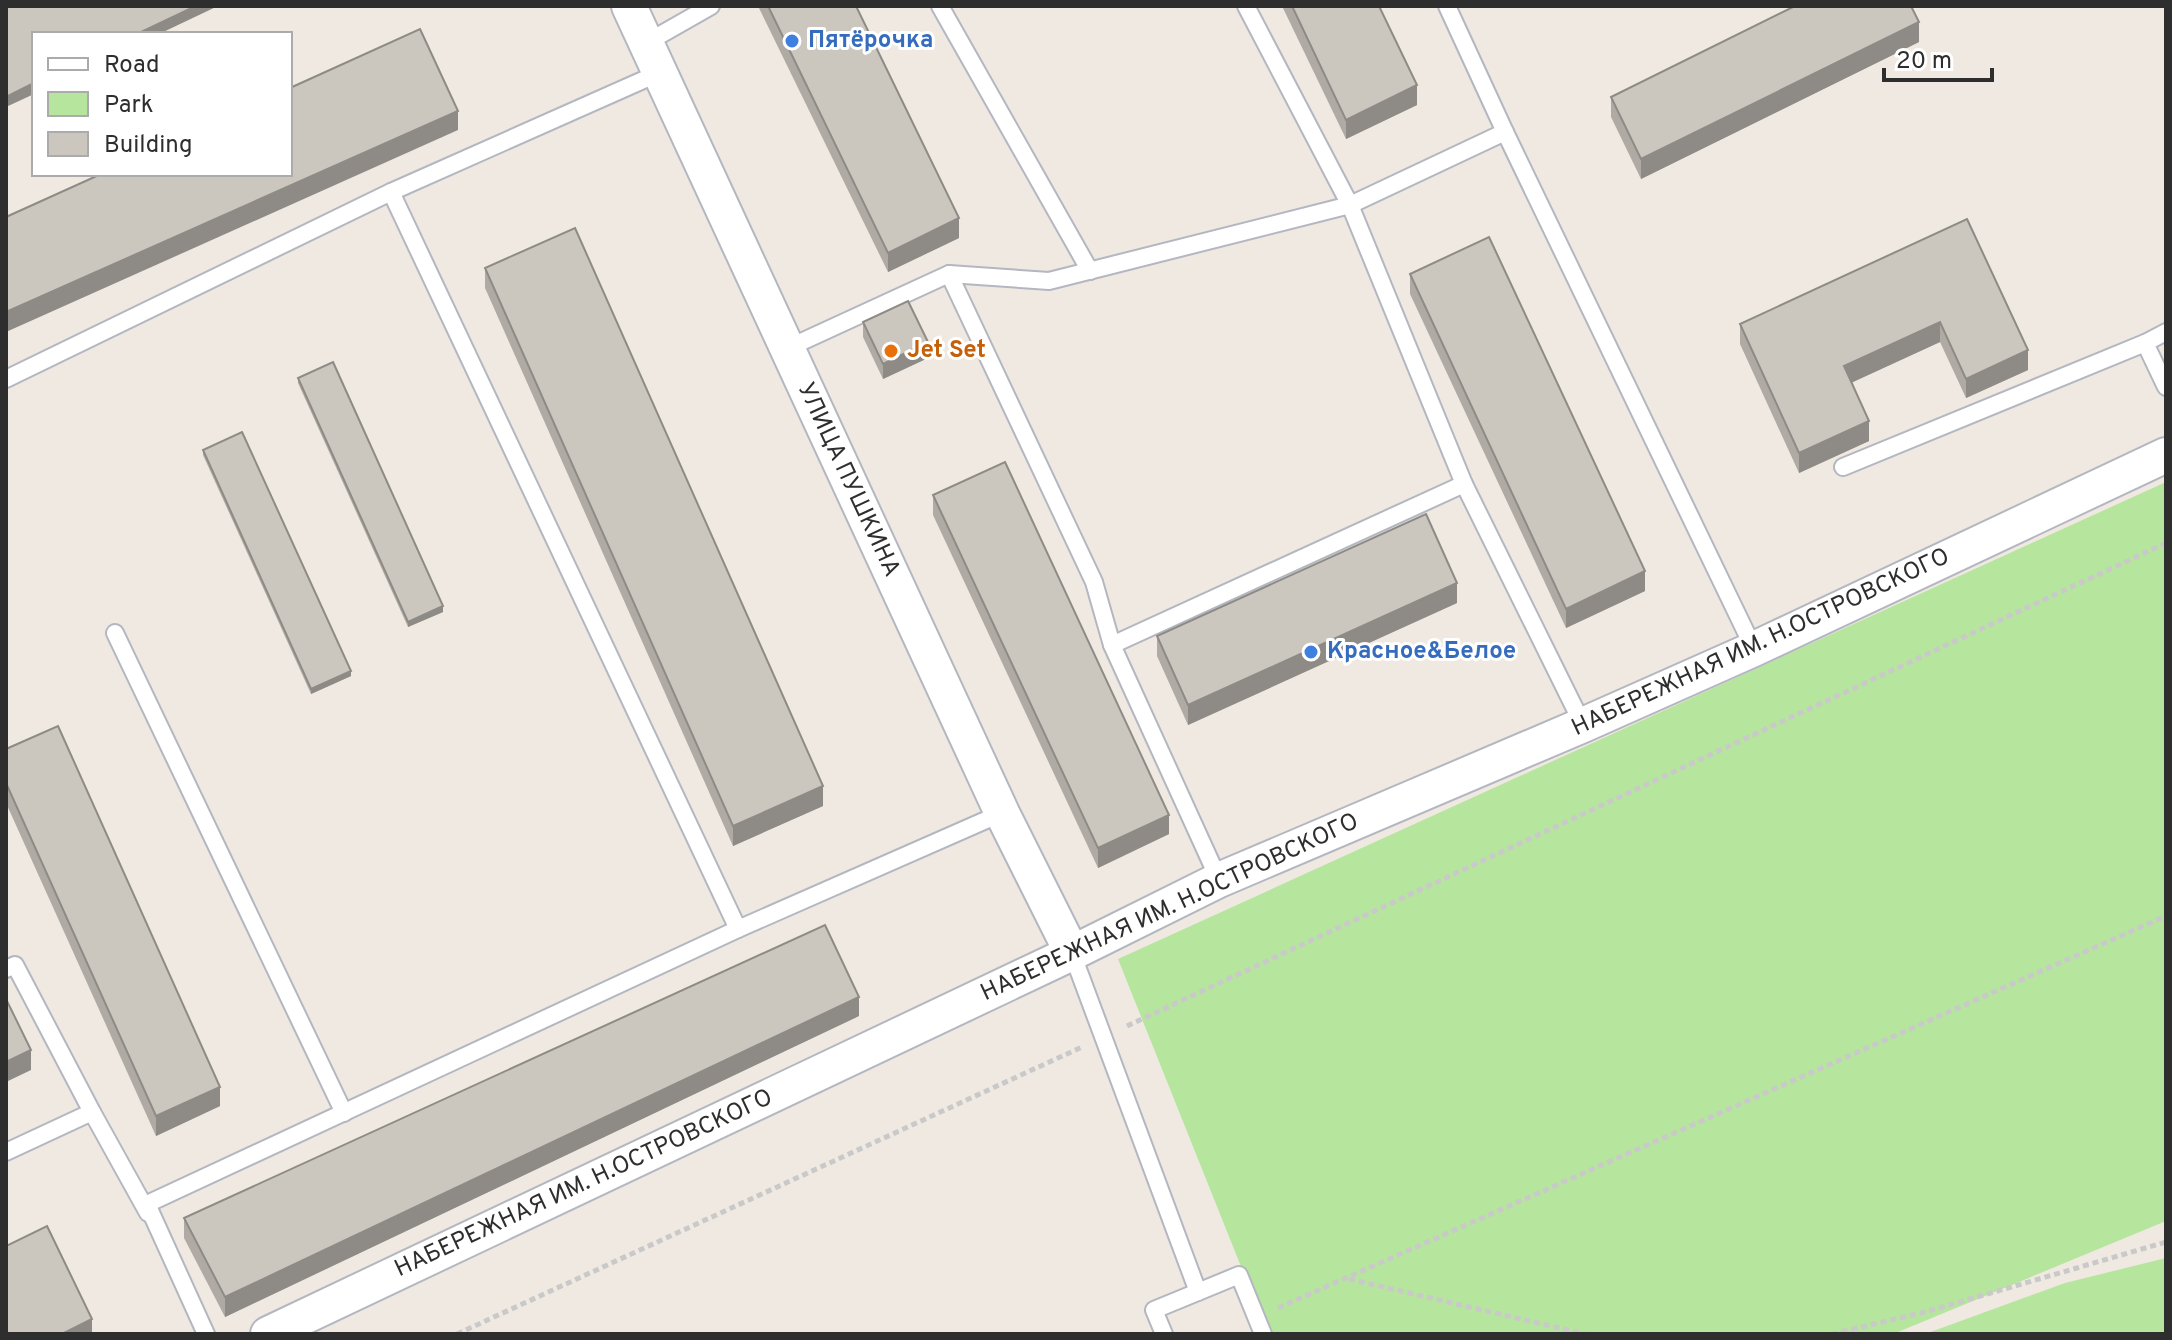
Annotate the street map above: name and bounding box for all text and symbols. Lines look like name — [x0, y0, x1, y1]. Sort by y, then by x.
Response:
place label: Пятёрочка — [808, 26, 933, 56]
legend — [32, 32, 292, 176]
marker: Пятёрочка — [783, 32, 801, 50]
scale bar — [1884, 32, 1992, 82]
text: 20 m — [1896, 47, 1952, 77]
text: Road — [104, 51, 160, 81]
text: Park — [104, 91, 154, 121]
text: Building — [104, 131, 193, 161]
place label: Jet Set — [907, 336, 986, 366]
marker: Jet Set — [882, 342, 900, 360]
street label: УЛИЦА ПУШКИНА — [790, 378, 906, 582]
street label: НАБЕРЕЖНАЯ ИМ. Н.ОСТРОВСКОГО — [1567, 542, 1955, 744]
place label: Красное&Белое — [1327, 637, 1516, 667]
marker: Красное&Белое — [1302, 643, 1320, 661]
street label: НАБЕРЕЖНАЯ ИМ. Н.ОСТРОВСКОГО — [976, 807, 1364, 1009]
street label: НАБЕРЕЖНАЯ ИМ. Н.ОСТРОВСКОГО — [390, 1083, 778, 1285]

